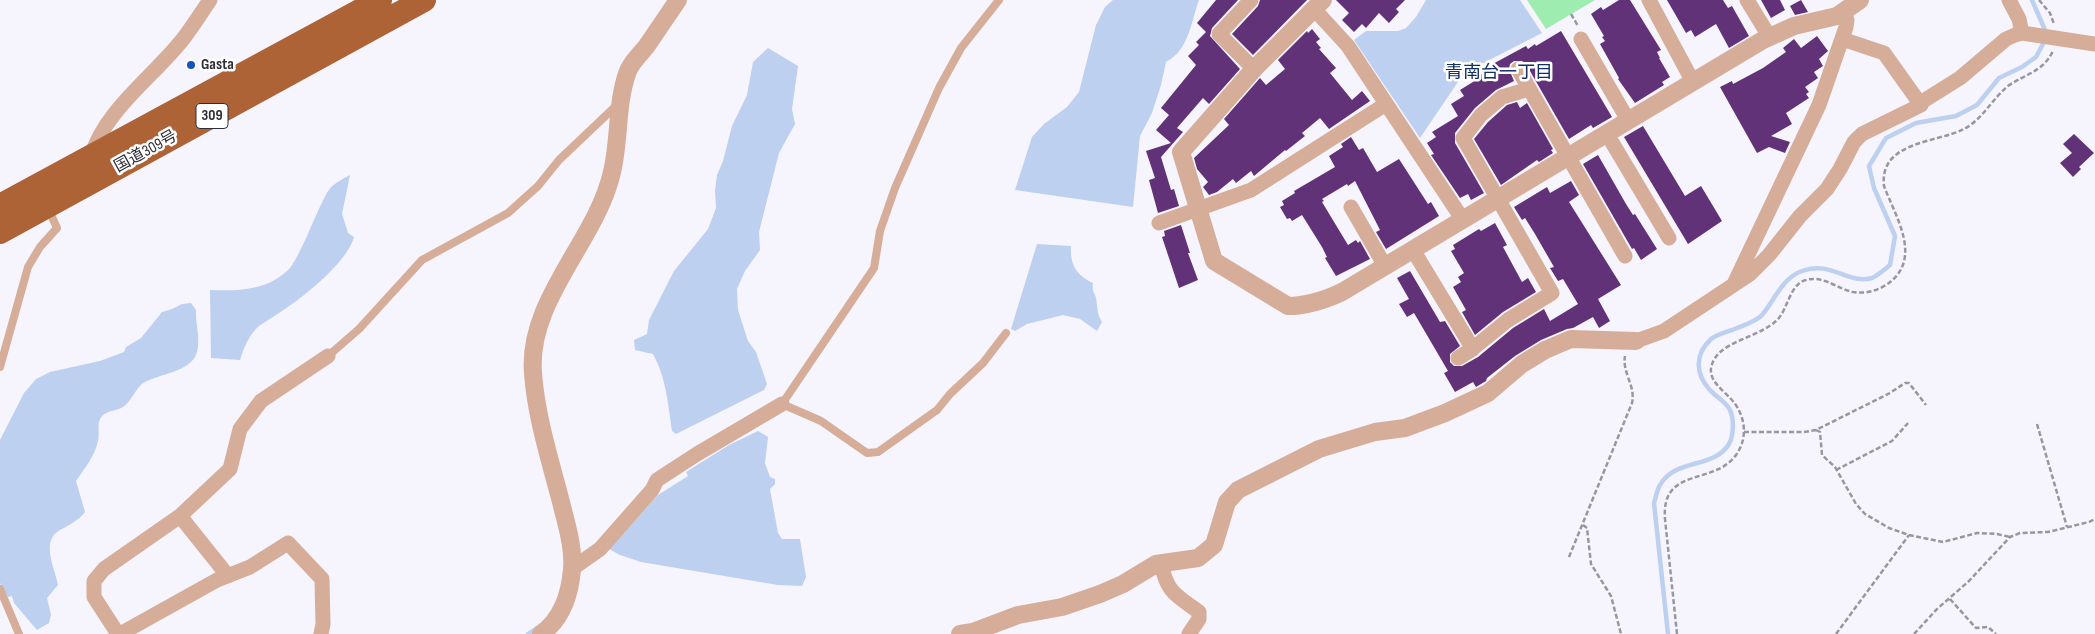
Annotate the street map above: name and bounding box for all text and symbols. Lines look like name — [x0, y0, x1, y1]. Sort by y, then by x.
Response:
place label: Gasta — [201, 55, 234, 75]
marker: Gasta — [185, 59, 197, 71]
district label: 青南台一丁目 — [1445, 62, 1553, 84]
road number: 309 — [196, 104, 228, 128]
street label: 国道309号 — [111, 127, 181, 177]

